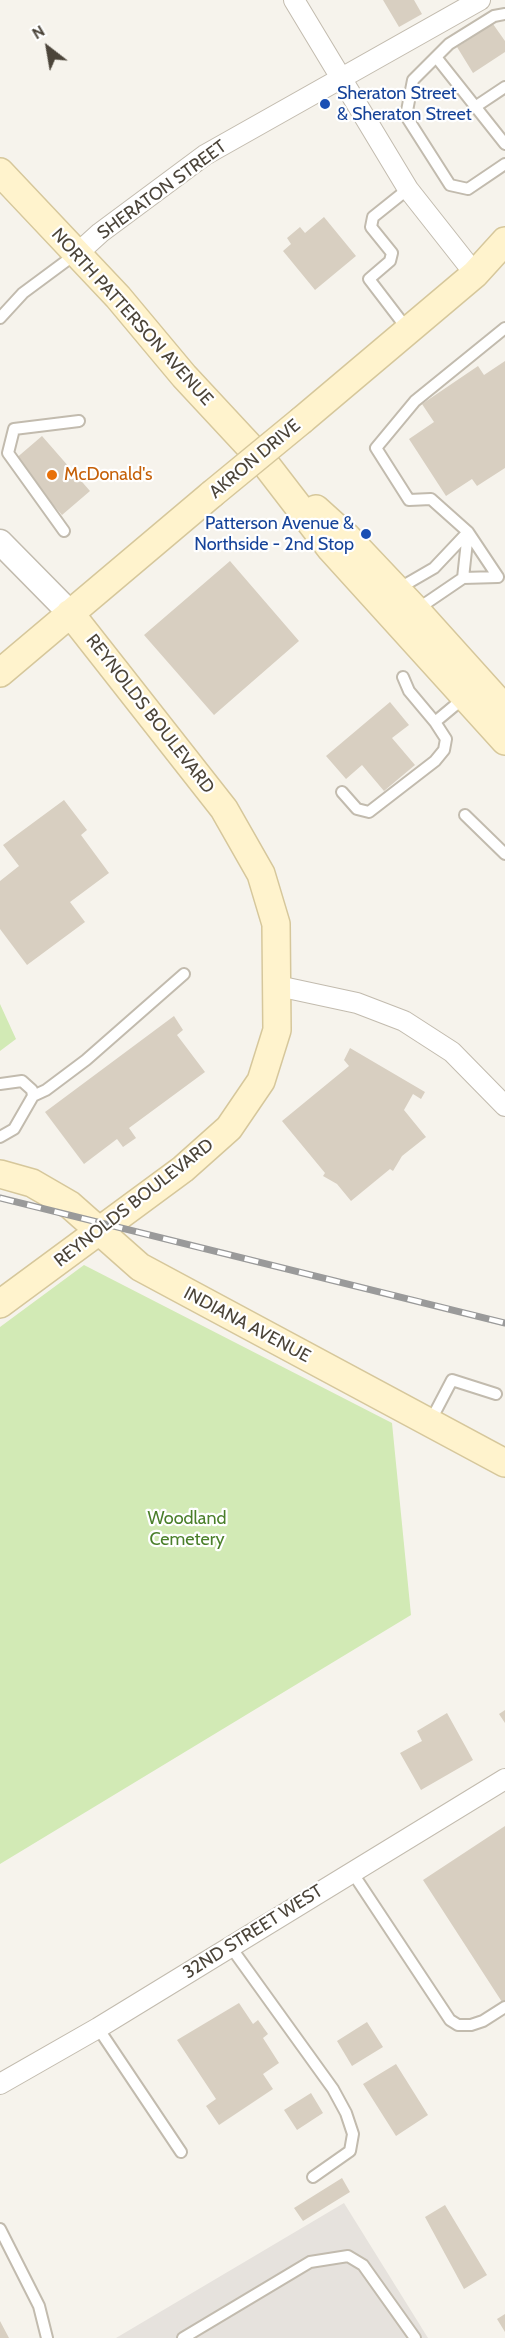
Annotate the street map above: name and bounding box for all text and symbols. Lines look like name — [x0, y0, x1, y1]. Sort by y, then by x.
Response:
north arrow — [18, 18, 78, 78]
text: N — [29, 21, 48, 43]
place label: Sheraton Street & Sheraton Street — [337, 83, 472, 125]
marker: Sheraton Street & Sheraton Street — [318, 97, 332, 111]
street label: SHERATON STREET — [93, 136, 231, 244]
street label: NORTH PATTERSON AVENUE — [47, 224, 217, 410]
street label: AKRON DRIVE — [205, 415, 305, 503]
place label: McDonald's — [64, 464, 152, 486]
marker: McDonald's — [45, 468, 59, 482]
place label: Patterson Avenue & Northside - 2nd Stop — [194, 513, 354, 556]
marker: Patterson Avenue & Northside - 2nd Stop — [359, 527, 373, 541]
street label: REYNOLDS BOULEVARD — [81, 630, 219, 798]
street label: REYNOLDS BOULEVARD — [50, 1134, 218, 1272]
street label: INDIANA AVENUE — [180, 1282, 314, 1368]
park label: Woodland Cemetery — [147, 1508, 227, 1550]
street label: 32ND STREET WEST — [179, 1880, 327, 1984]

